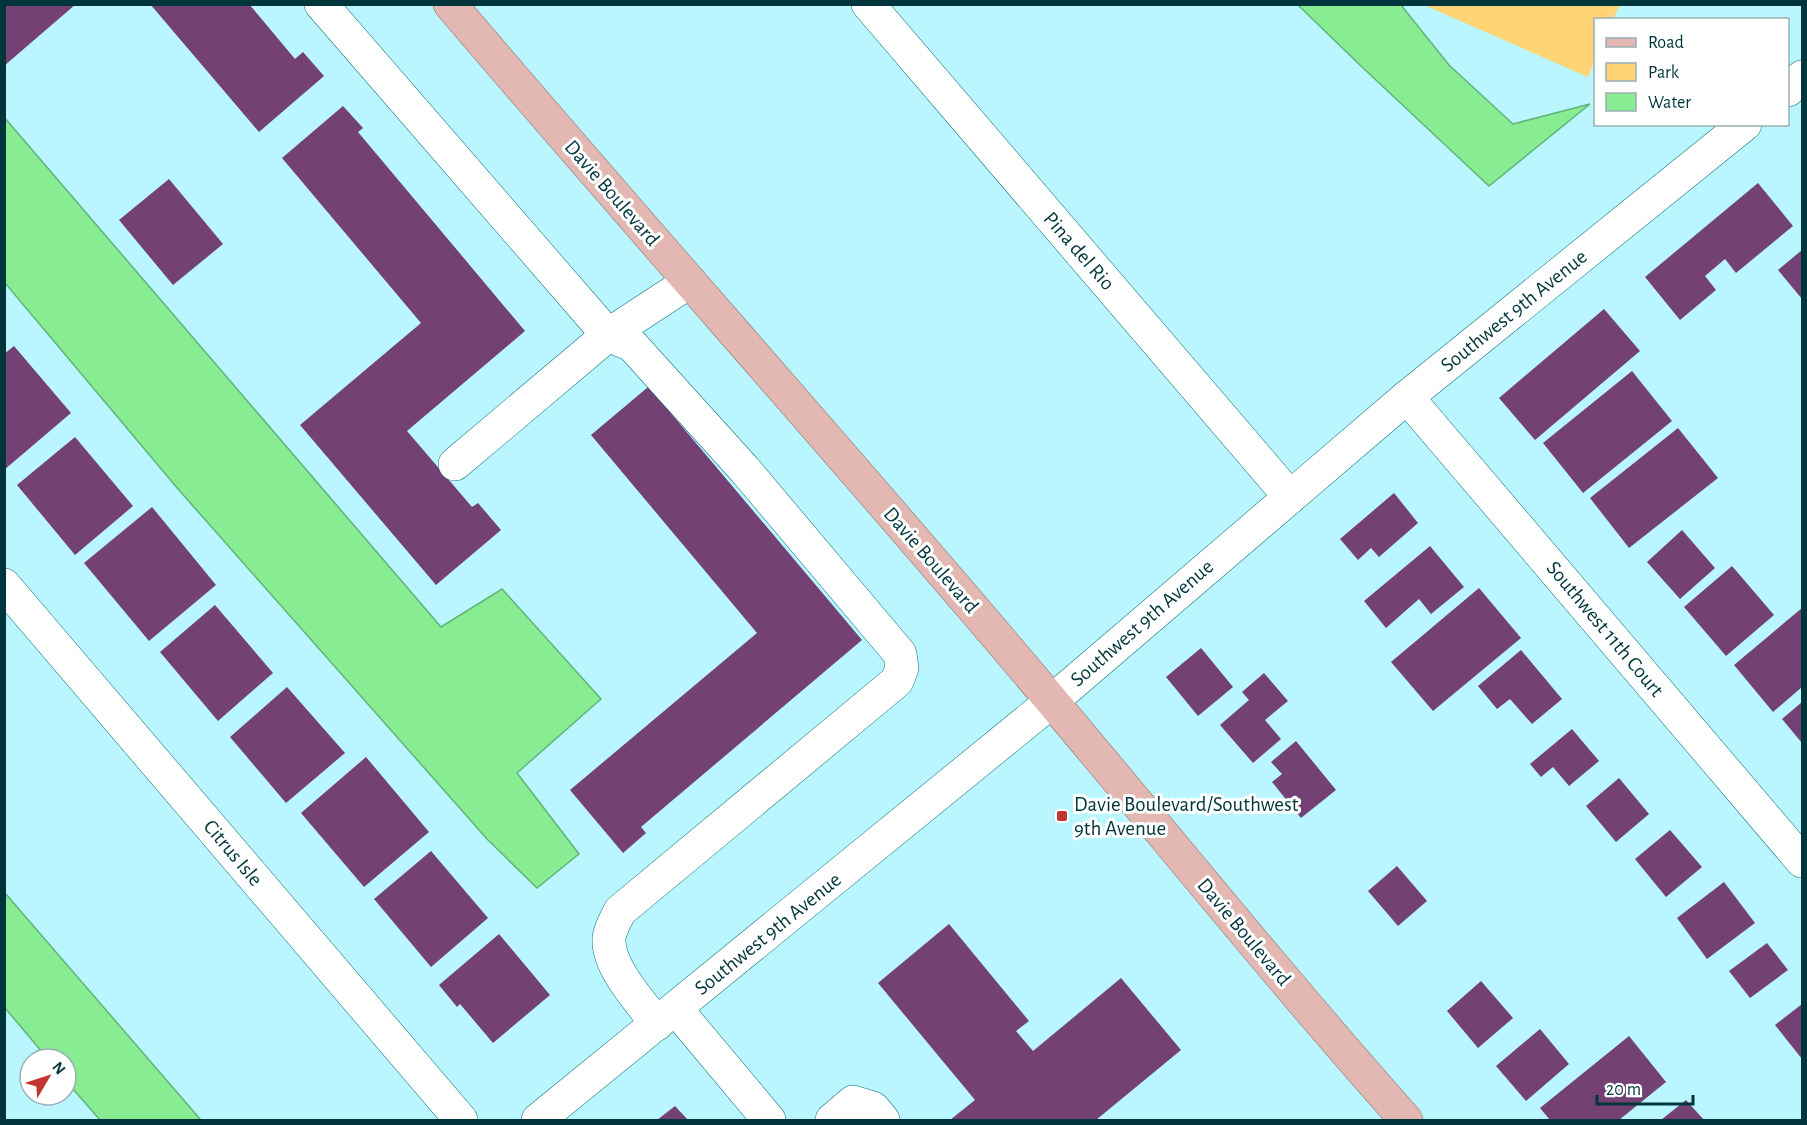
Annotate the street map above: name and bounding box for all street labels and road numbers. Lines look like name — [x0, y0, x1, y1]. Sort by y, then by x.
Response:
street label: Davie Boulevard — [561, 136, 664, 250]
street label: Pina del Rio — [1039, 208, 1119, 294]
street label: Southwest 9th Avenue — [1437, 246, 1591, 376]
street label: Davie Boulevard — [880, 503, 983, 617]
street label: Southwest 9th Avenue — [1067, 556, 1217, 690]
street label: Southwest 11th Court — [1542, 557, 1668, 701]
street label: Citrus Isle — [199, 816, 267, 890]
street label: Southwest 9th Avenue — [691, 869, 845, 999]
street label: Davie Boulevard — [1193, 874, 1295, 990]

